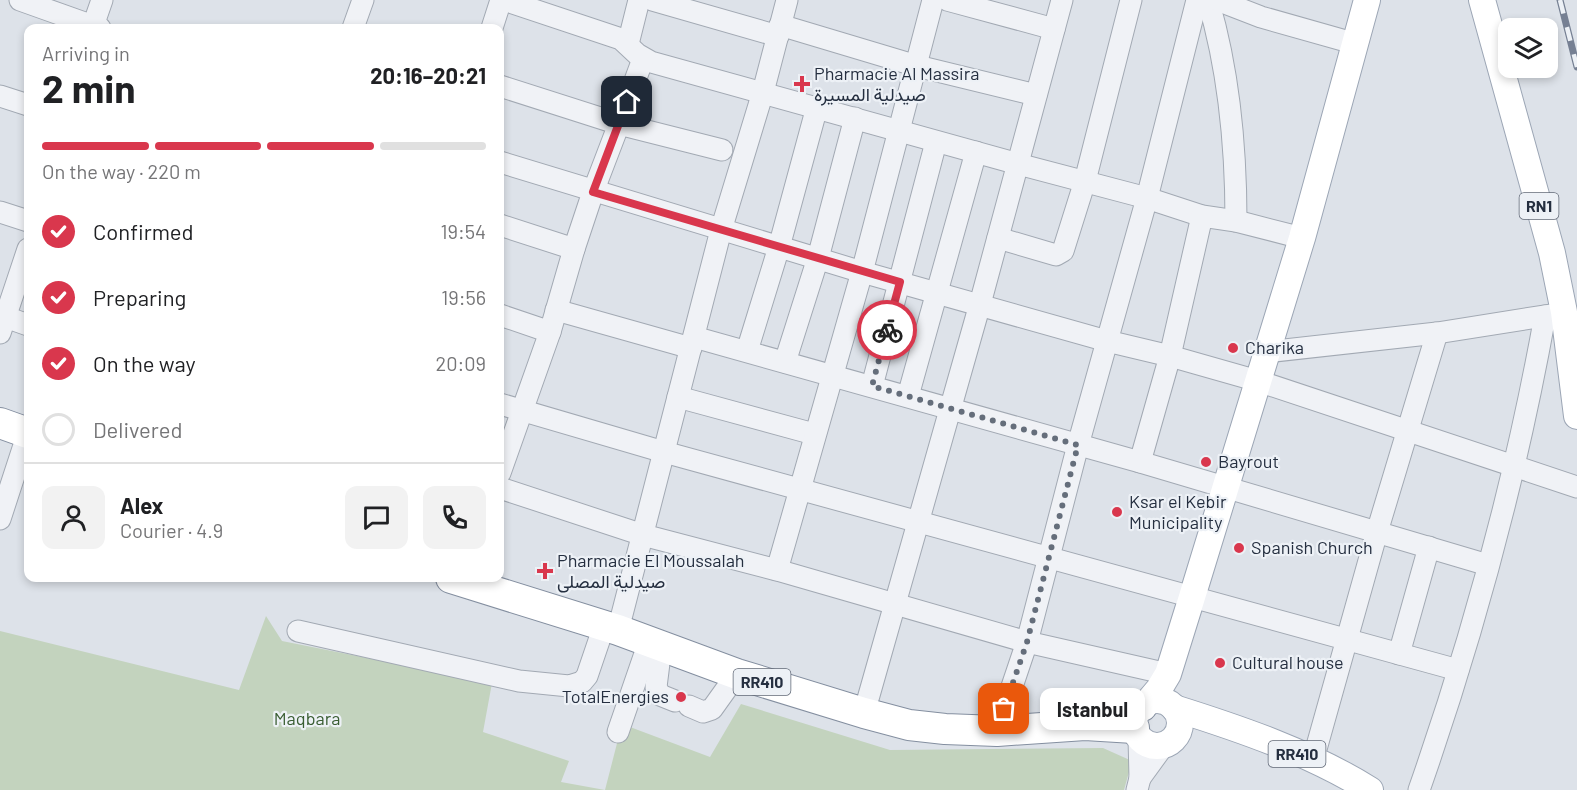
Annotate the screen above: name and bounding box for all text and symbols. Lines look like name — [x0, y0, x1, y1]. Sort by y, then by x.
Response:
map controls — [1498, 18, 1558, 78]
button: layers — [1498, 18, 1558, 78]
text: Arriving in — [42, 41, 130, 65]
text: 20:16–20:21 — [370, 62, 486, 88]
place label: Pharmacie Al Massira صيدلية المسيرة — [814, 62, 979, 106]
text: 2 min — [42, 64, 135, 111]
pin — [601, 76, 652, 127]
marker: Pharmacie Al Massira صيدلية المسيرة — [795, 77, 809, 91]
icon: home — [610, 85, 643, 118]
text: On the way · 220 m — [42, 159, 201, 183]
road number: RN1 — [1520, 193, 1558, 219]
icon: check — [42, 215, 75, 248]
text: Confirmed — [93, 218, 193, 244]
text: 19:54 — [441, 219, 486, 243]
icon: check — [42, 281, 75, 314]
text: Preparing — [93, 284, 186, 310]
text: 19:56 — [441, 285, 486, 309]
courier — [857, 300, 917, 360]
icon: bike — [871, 314, 904, 347]
place label: Charika — [1245, 336, 1304, 358]
marker: Charika — [1226, 341, 1240, 355]
icon: check — [42, 347, 75, 380]
text: On the way — [93, 350, 196, 376]
text: 20:09 — [435, 351, 486, 375]
text: Delivered — [93, 416, 182, 442]
place label: Bayrout — [1218, 450, 1279, 472]
marker: Bayrout — [1199, 455, 1213, 469]
button: person — [42, 486, 105, 549]
button: chat — [345, 486, 408, 549]
button: phone — [423, 486, 486, 549]
place label: Ksar el Kebir Municipality — [1129, 490, 1227, 533]
text: Alex — [120, 492, 163, 518]
marker: Ksar el Kebir Municipality — [1110, 505, 1124, 519]
text: Courier · 4.9 — [120, 518, 223, 542]
place label: Spanish Church — [1251, 536, 1373, 558]
marker: Spanish Church — [1232, 541, 1246, 555]
place label: Pharmacie El Moussalah صيدلية المصلى — [557, 549, 745, 593]
marker: Pharmacie El Moussalah صيدلية المصلى — [538, 564, 552, 578]
place label: Cultural house — [1232, 651, 1344, 673]
marker: Cultural house — [1213, 656, 1227, 670]
road number: RR410 — [734, 669, 790, 695]
pin — [978, 683, 1029, 734]
place label: TotalEnergies — [562, 685, 669, 707]
callout: Istanbul — [1040, 688, 1145, 730]
marker: TotalEnergies — [674, 690, 688, 704]
icon: bag — [987, 692, 1020, 725]
text: Istanbul — [1057, 697, 1128, 721]
park label: Maqbara — [274, 707, 340, 729]
road number: RR410 — [1268, 741, 1326, 767]

